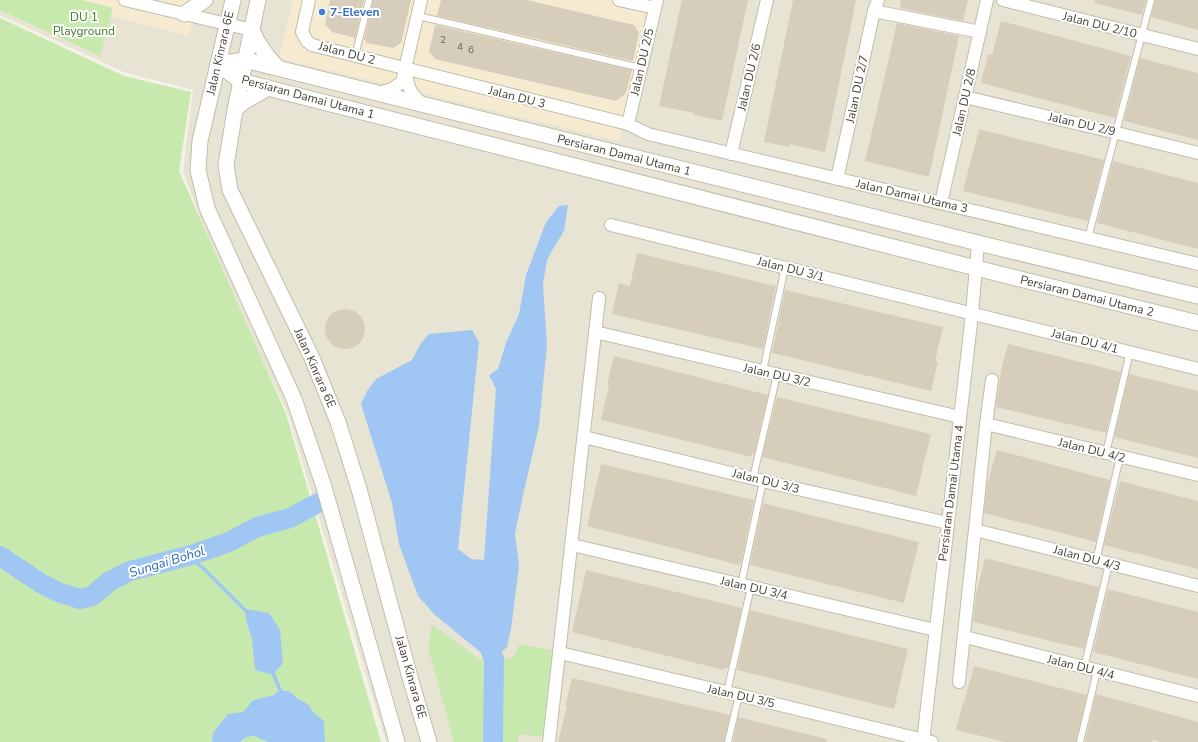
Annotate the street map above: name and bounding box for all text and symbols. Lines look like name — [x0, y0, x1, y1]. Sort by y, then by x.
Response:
place label: 7-Eleven — [330, 4, 379, 20]
marker: 7-Eleven — [317, 7, 327, 17]
street label: Jalan DU 2/10 — [1060, 8, 1139, 42]
park label: DU 1 Playground — [53, 9, 115, 39]
street label: Jalan Kinrara 6E — [202, 9, 237, 97]
street label: Jalan DU 2/5 — [626, 27, 658, 98]
house number: 2 — [440, 33, 446, 47]
street label: Jalan DU 2 — [316, 38, 377, 68]
house number: 4 — [457, 40, 463, 54]
street label: Jalan DU 2/6 — [733, 42, 765, 113]
house number: 6 — [468, 43, 474, 57]
street label: Jalan DU 2/7 — [842, 54, 872, 125]
street label: Jalan DU 2/8 — [948, 67, 980, 138]
street label: Persiaran Damai Utama 1 — [240, 71, 376, 123]
street label: Jalan DU 3 — [486, 82, 547, 112]
street label: Jalan DU 2/9 — [1046, 108, 1117, 140]
street label: Persiaran Damai Utama 1 — [555, 131, 693, 179]
street label: Jalan Damai Utama 3 — [854, 175, 969, 217]
street label: Jalan DU 3/1 — [755, 253, 826, 285]
street label: Persiaran Damai Utama 2 — [1018, 272, 1156, 320]
street label: Jalan Kinrara 6E — [290, 325, 340, 410]
street label: Jalan DU 4/1 — [1049, 325, 1120, 357]
street label: Jalan DU 3/2 — [741, 359, 812, 391]
street label: Persiaran Damai Utama 4 — [935, 424, 967, 562]
street label: Jalan DU 4/2 — [1056, 434, 1127, 466]
street label: Jalan DU 3/3 — [730, 465, 801, 497]
street label: Jalan DU 4/3 — [1051, 541, 1122, 575]
water label: Sungai Bohol — [127, 542, 207, 582]
street label: Jalan DU 3/4 — [718, 572, 789, 604]
street label: Jalan Kinrara 6E — [391, 633, 430, 720]
street label: Jalan DU 4/4 — [1045, 651, 1116, 683]
street label: Jalan DU 3/5 — [705, 680, 776, 712]

